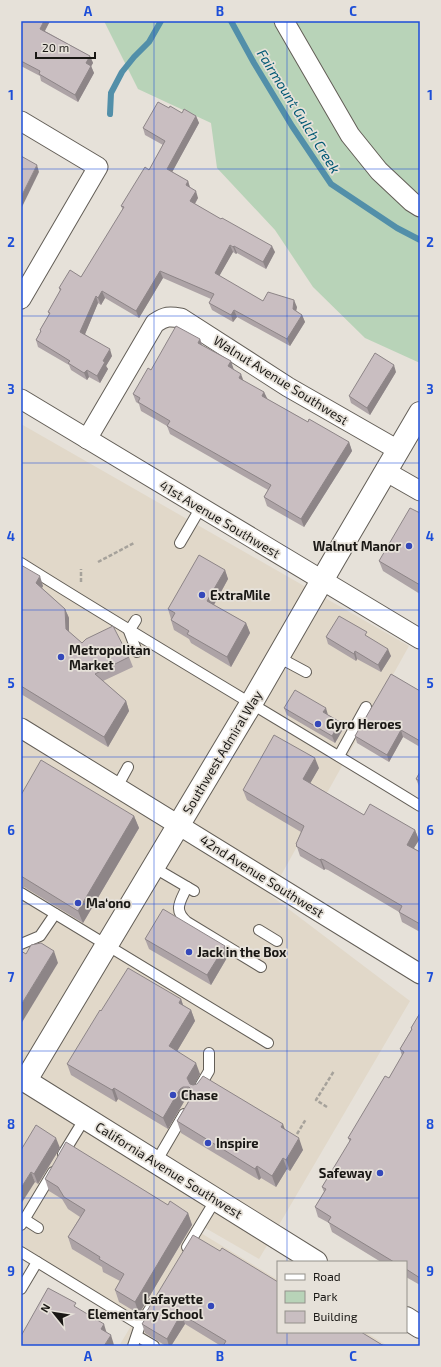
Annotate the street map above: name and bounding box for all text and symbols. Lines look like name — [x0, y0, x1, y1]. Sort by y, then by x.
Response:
text: A — [84, 3, 93, 19]
text: B — [216, 3, 224, 19]
text: C — [349, 3, 357, 19]
scale bar — [36, 34, 95, 60]
text: 20 m — [42, 40, 69, 54]
water label: Fairmount Gulch Creek — [254, 46, 344, 176]
text: 1 — [8, 87, 14, 103]
text: 1 — [427, 87, 433, 103]
text: 2 — [7, 234, 15, 250]
text: 2 — [426, 234, 434, 250]
street label: Walnut Avenue Southwest — [211, 332, 351, 428]
text: 3 — [7, 381, 15, 397]
text: 3 — [426, 381, 434, 397]
street label: 41st Avenue Southwest — [157, 477, 283, 561]
text: 4 — [7, 528, 15, 544]
text: 4 — [426, 528, 434, 544]
place label: Walnut Manor — [313, 538, 401, 554]
marker: Walnut Manor — [404, 541, 414, 551]
place label: ExtraMile — [210, 587, 270, 603]
marker: ExtraMile — [197, 590, 207, 600]
place label: Metropolitan Market — [69, 642, 151, 673]
marker: Metropolitan Market — [56, 652, 66, 662]
text: 5 — [7, 675, 15, 691]
text: 5 — [426, 675, 434, 691]
street label: Southwest Admiral Way — [179, 687, 265, 817]
place label: Gyro Heroes — [326, 716, 401, 732]
marker: Gyro Heroes — [313, 719, 323, 729]
text: 6 — [7, 822, 15, 838]
text: 6 — [426, 822, 434, 838]
street label: 42nd Avenue Southwest — [197, 831, 327, 921]
place label: Ma‘ono — [86, 895, 131, 911]
marker: Ma‘ono — [73, 898, 83, 908]
place label: Jack in the Box — [197, 944, 287, 960]
marker: Jack in the Box — [184, 947, 194, 957]
text: 7 — [8, 969, 15, 985]
text: 7 — [427, 969, 434, 985]
place label: Chase — [181, 1087, 218, 1103]
marker: Chase — [168, 1090, 178, 1100]
text: 8 — [7, 1116, 15, 1132]
text: 8 — [426, 1116, 434, 1132]
street label: California Avenue Southwest — [93, 1118, 245, 1222]
place label: Inspire — [216, 1135, 259, 1151]
marker: Inspire — [203, 1138, 213, 1148]
place label: Safeway — [319, 1165, 373, 1181]
marker: Safeway — [375, 1168, 385, 1178]
legend — [277, 1261, 407, 1333]
text: 9 — [7, 1263, 15, 1279]
text: 9 — [426, 1263, 434, 1279]
text: Road — [313, 1269, 341, 1283]
text: Park — [313, 1289, 338, 1303]
place label: Lafayette Elementary School — [87, 1291, 204, 1322]
north arrow — [34, 1293, 74, 1333]
text: N — [37, 1301, 53, 1314]
marker: Lafayette Elementary School — [206, 1301, 216, 1311]
text: Building — [313, 1309, 358, 1323]
text: A — [84, 1348, 93, 1364]
text: B — [216, 1348, 224, 1364]
text: C — [349, 1348, 357, 1364]

